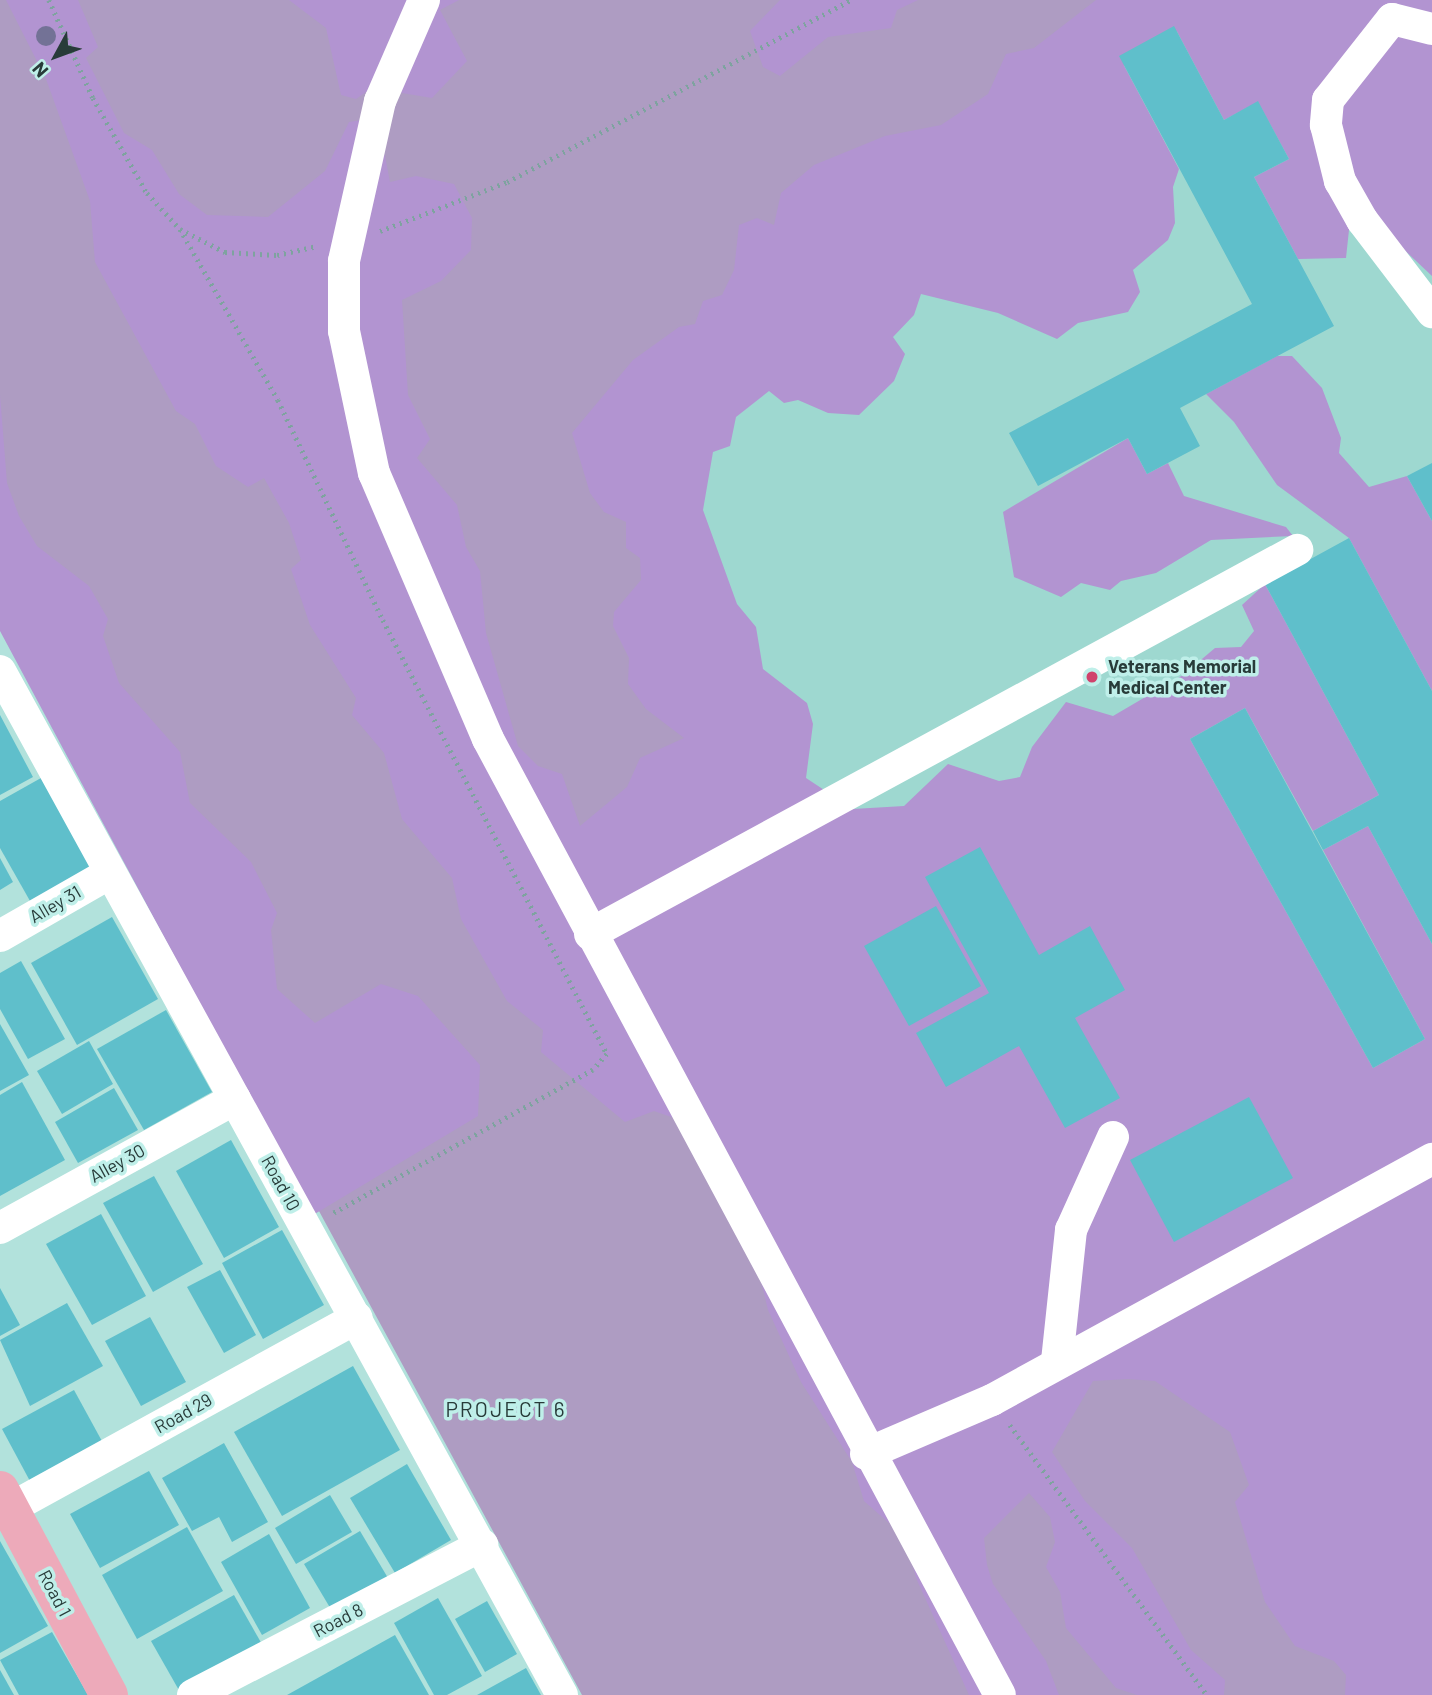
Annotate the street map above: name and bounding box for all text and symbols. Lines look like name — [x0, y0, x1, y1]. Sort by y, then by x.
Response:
north arrow — [21, 21, 91, 91]
text: N — [27, 58, 53, 82]
place label: Veterans Memorial Medical Center — [1108, 656, 1256, 698]
marker: Veterans Memorial Medical Center — [1082, 667, 1102, 687]
street label: Alley 31 — [25, 881, 85, 927]
street label: Alley 30 — [86, 1139, 148, 1187]
street label: Road 10 — [257, 1152, 305, 1214]
street label: Road 29 — [150, 1388, 216, 1438]
district label: PROJECT 6 — [447, 1396, 565, 1422]
street label: Road 1 — [34, 1566, 76, 1620]
street label: Road 8 — [310, 1598, 366, 1642]

